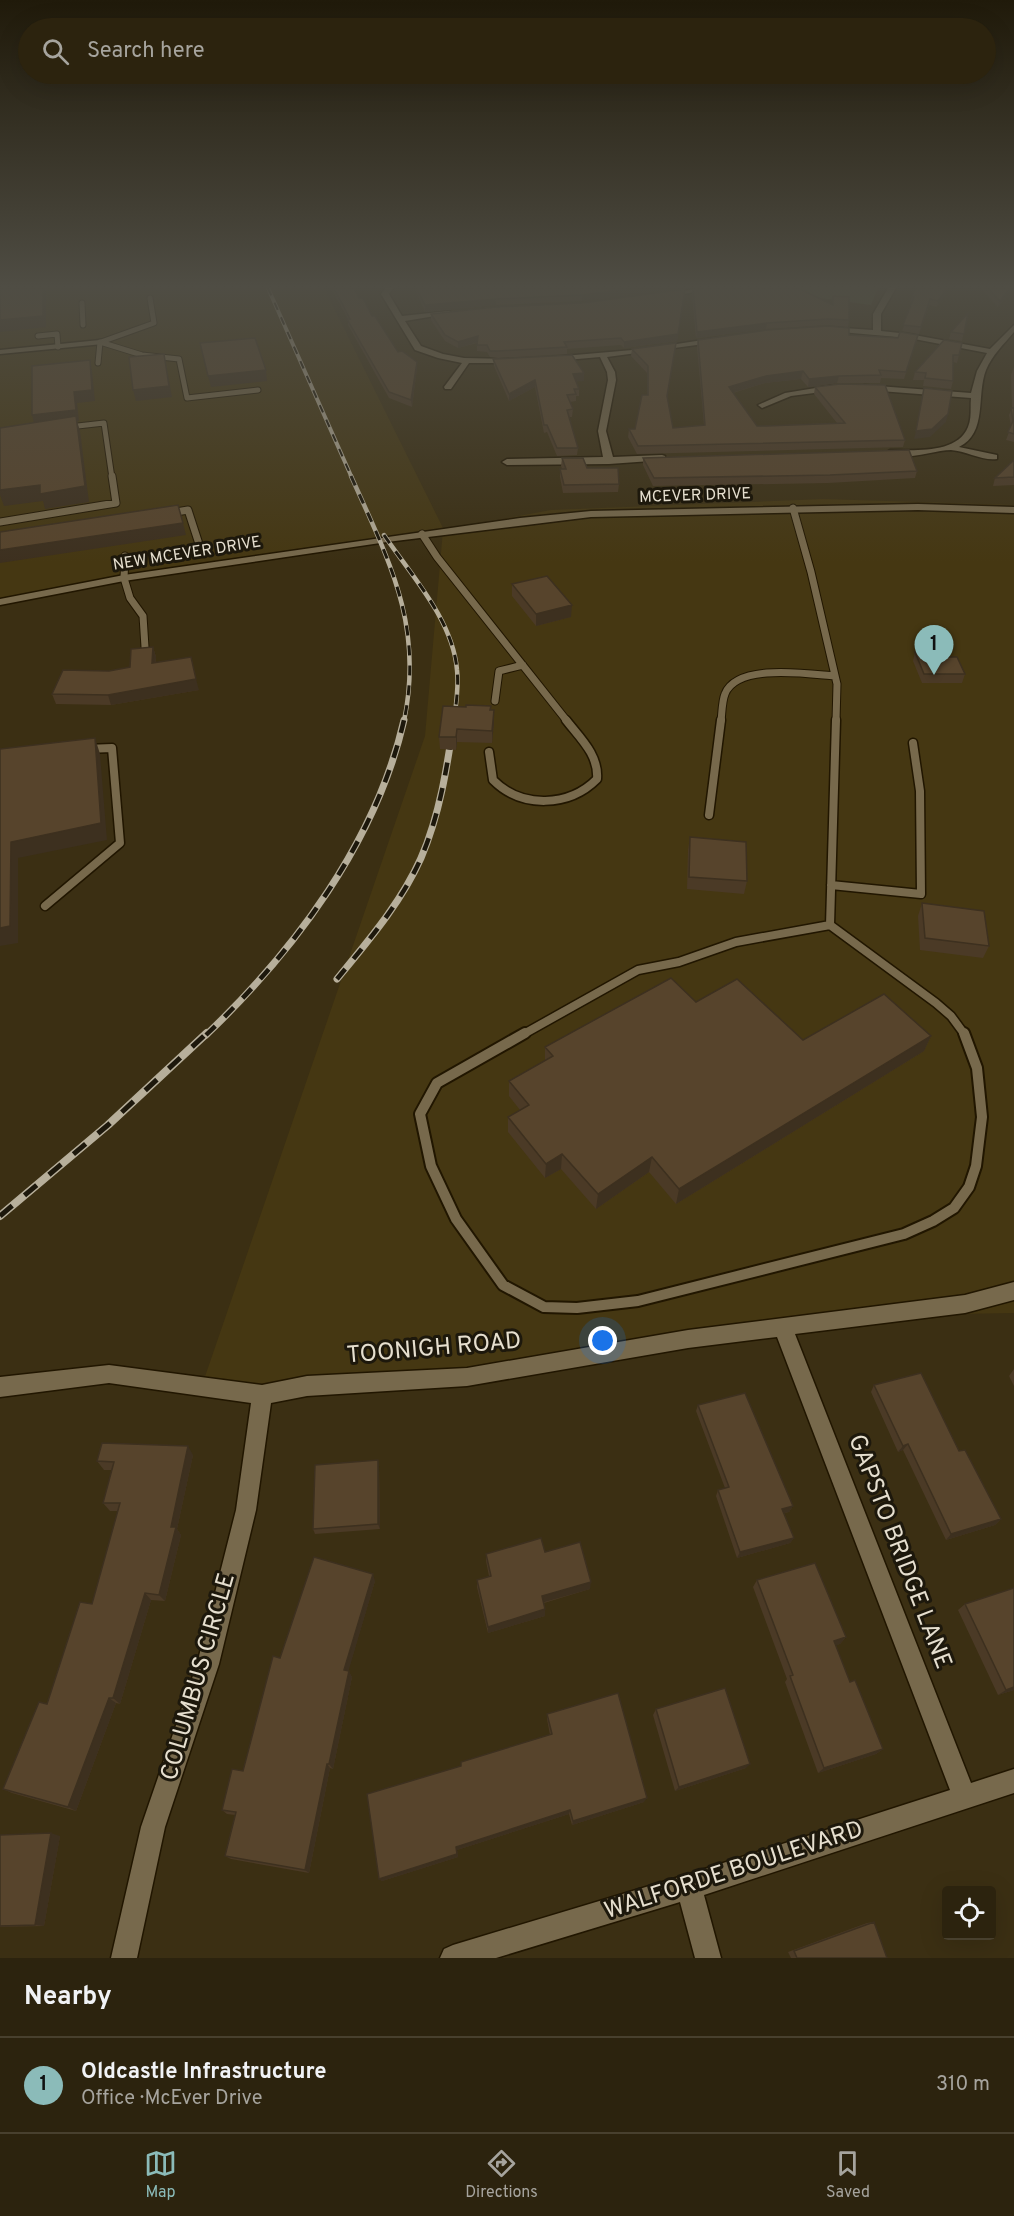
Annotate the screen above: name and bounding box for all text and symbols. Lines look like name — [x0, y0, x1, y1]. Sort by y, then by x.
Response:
search box — [18, 18, 996, 84]
icon: search — [39, 35, 72, 68]
text: Search here — [87, 38, 205, 65]
street label: MCEVER DRIVE — [639, 484, 751, 508]
street label: NEW MCEVER DRIVE — [112, 532, 262, 576]
pin: 1 — [914, 626, 954, 675]
street label: TOONIGH ROAD — [345, 1326, 523, 1372]
your location — [588, 1326, 617, 1355]
street label: GAPSTO BRIDGE LANE — [840, 1431, 958, 1673]
street label: COLUMBUS CIRCLE — [155, 1570, 243, 1784]
street label: WALFORDE BOULEVARD — [601, 1815, 867, 1927]
map controls — [942, 1886, 996, 1940]
button: locate — [942, 1886, 996, 1940]
text: Nearby — [24, 1981, 112, 2014]
text: Oldcastle Infrastructure — [81, 2059, 326, 2086]
text: 1 — [40, 2072, 48, 2098]
text: 310 m — [936, 2072, 990, 2098]
text: Office · McEver Drive — [81, 2086, 262, 2112]
tab: Map — [144, 2147, 177, 2203]
tab: Directions — [465, 2147, 538, 2203]
tab: Saved — [826, 2147, 870, 2203]

